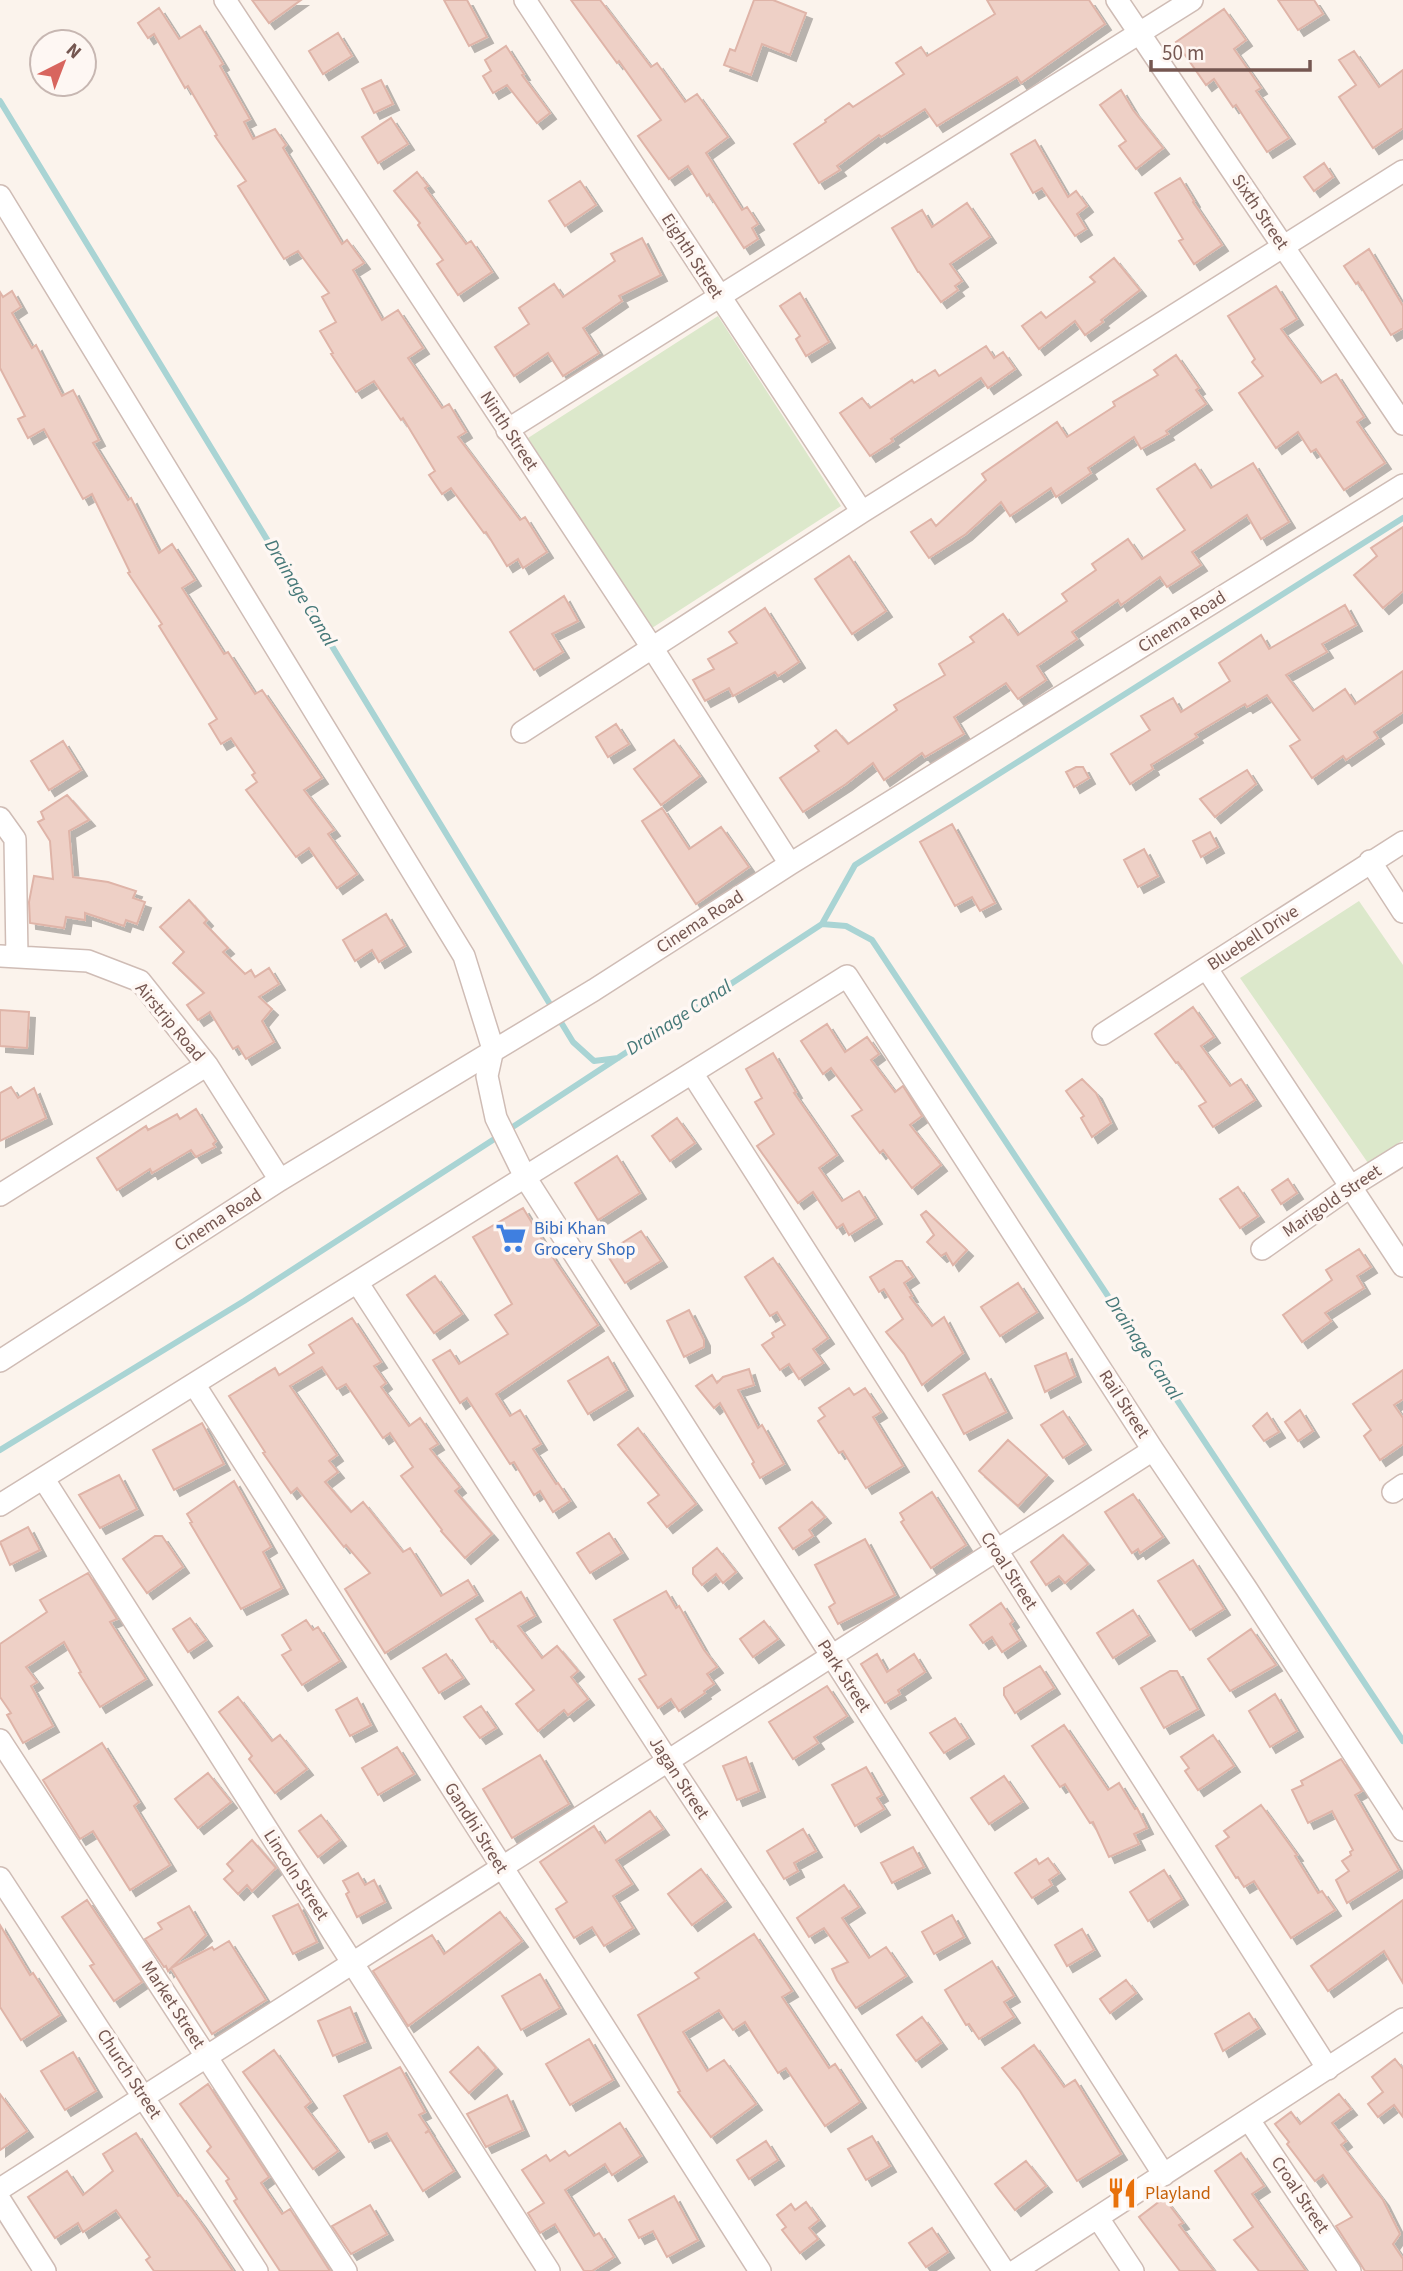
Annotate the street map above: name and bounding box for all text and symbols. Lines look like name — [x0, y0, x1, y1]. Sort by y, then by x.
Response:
north arrow — [28, 28, 98, 98]
scale bar — [1151, 28, 1310, 72]
text: N — [60, 37, 87, 66]
text: 50 m — [1162, 38, 1204, 68]
street label: Sixth Street — [1226, 169, 1294, 255]
street label: Eighth Street — [655, 208, 729, 304]
street label: Ninth Street — [474, 386, 544, 476]
water label: Drainage Canal — [257, 534, 343, 652]
street label: Cinema Road — [1133, 585, 1231, 659]
street label: Cinema Road — [651, 884, 749, 960]
street label: Bluebell Drive — [1202, 899, 1304, 977]
water label: Drainage Canal — [621, 974, 737, 1062]
street label: Airstrip Road — [129, 977, 211, 1067]
street label: Marigold Street — [1277, 1159, 1387, 1243]
street label: Cinema Road — [169, 1182, 267, 1258]
place label: Bibi Khan Grocery Shop — [534, 1216, 636, 1262]
supermarket icon: Bibi Khan Grocery Shop — [494, 1221, 528, 1255]
water label: Drainage Canal — [1098, 1290, 1188, 1406]
street label: Rail Street — [1093, 1365, 1155, 1443]
street label: Croal Street — [974, 1527, 1044, 1615]
street label: Park Street — [811, 1635, 877, 1717]
street label: Jagan Street — [643, 1732, 715, 1824]
street label: Gandhi Street — [438, 1778, 514, 1878]
street label: Lincoln Street — [257, 1825, 335, 1925]
street label: Market Street — [135, 1956, 211, 2054]
street label: Church Street — [91, 2024, 167, 2124]
street label: Croal Street — [1265, 2151, 1335, 2239]
restaurant icon: Playland — [1105, 2176, 1139, 2210]
place label: Playland — [1145, 2181, 1211, 2206]

